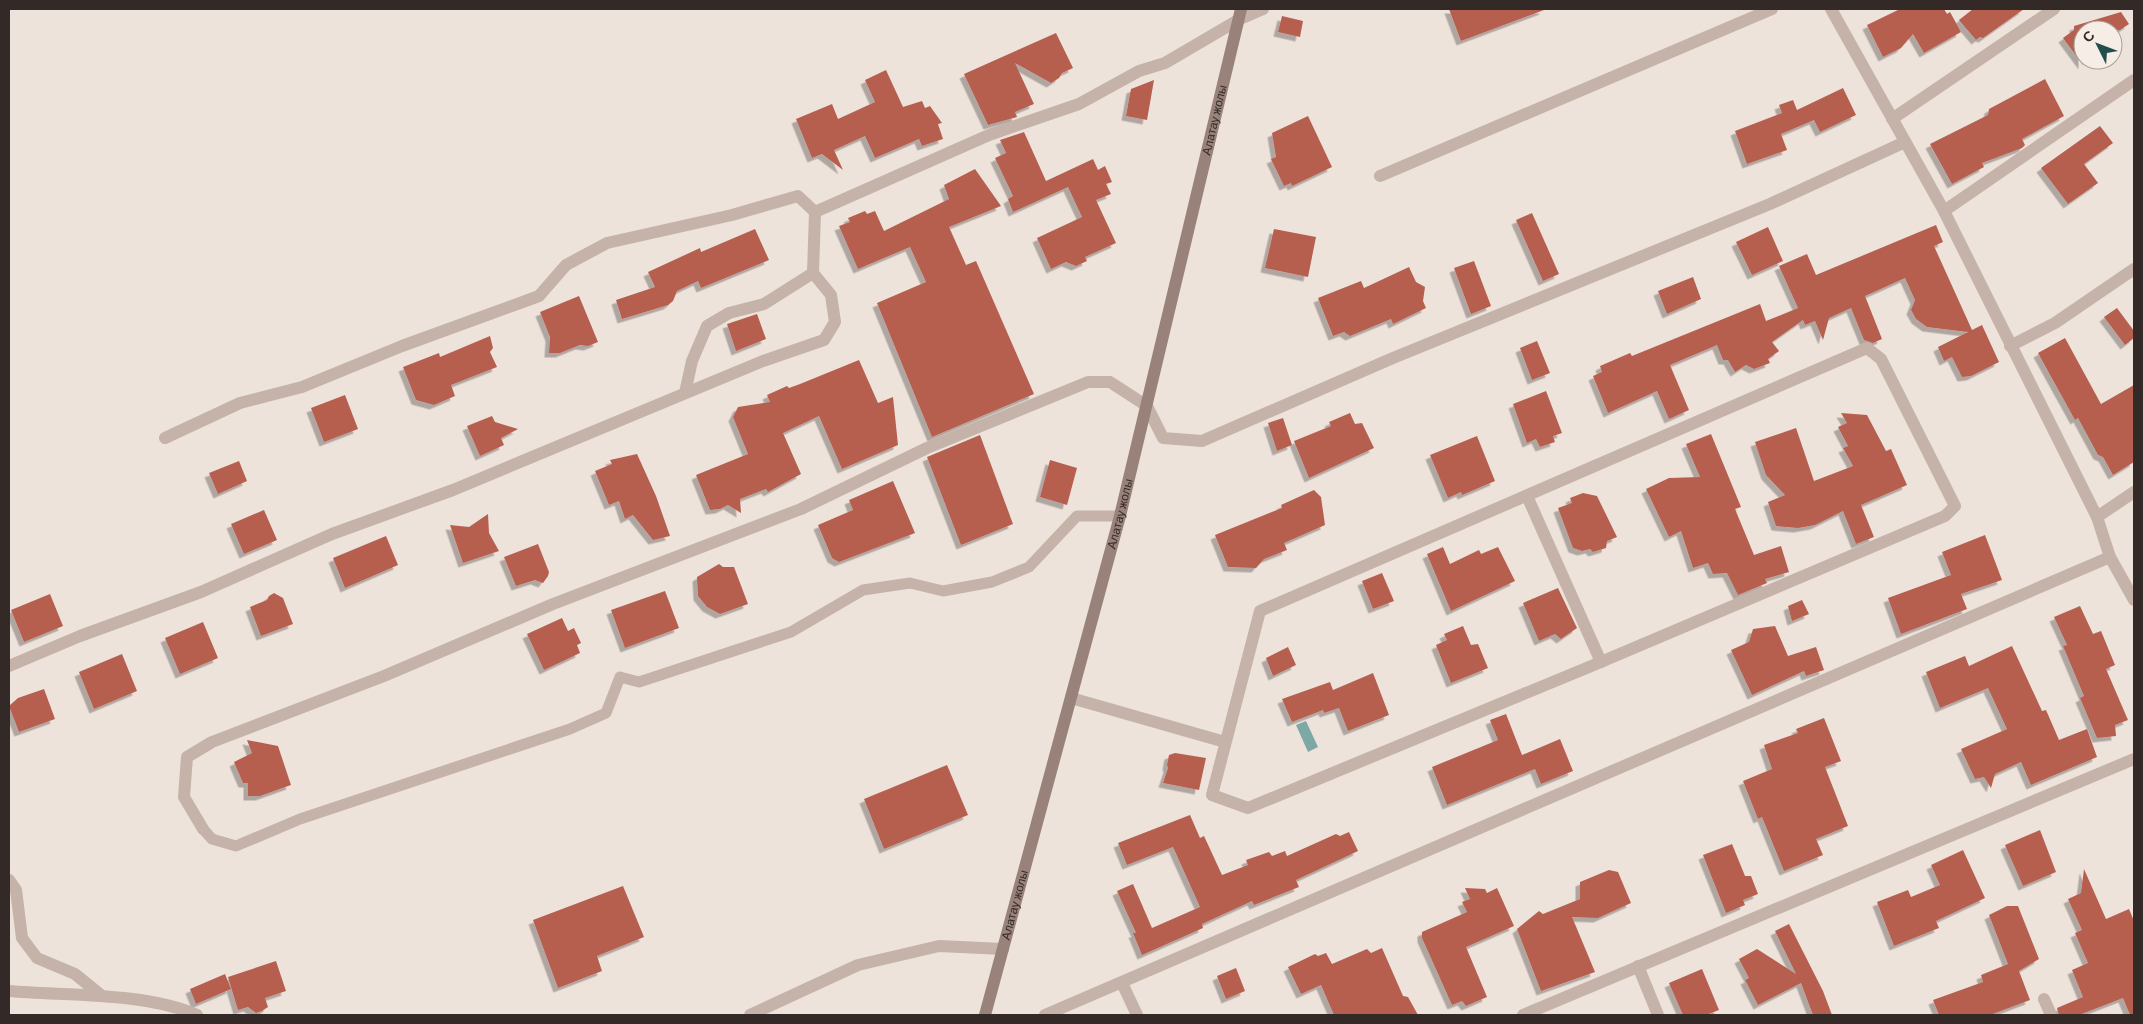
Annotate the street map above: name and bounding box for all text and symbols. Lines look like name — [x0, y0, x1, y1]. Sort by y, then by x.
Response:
north arrow — [2073, 20, 2123, 70]
text: С — [2078, 27, 2098, 45]
street label: Алатау жолы — [1198, 83, 1229, 156]
street label: Алатау жолы — [1103, 477, 1135, 550]
street label: Алатау жолы — [998, 868, 1030, 941]

